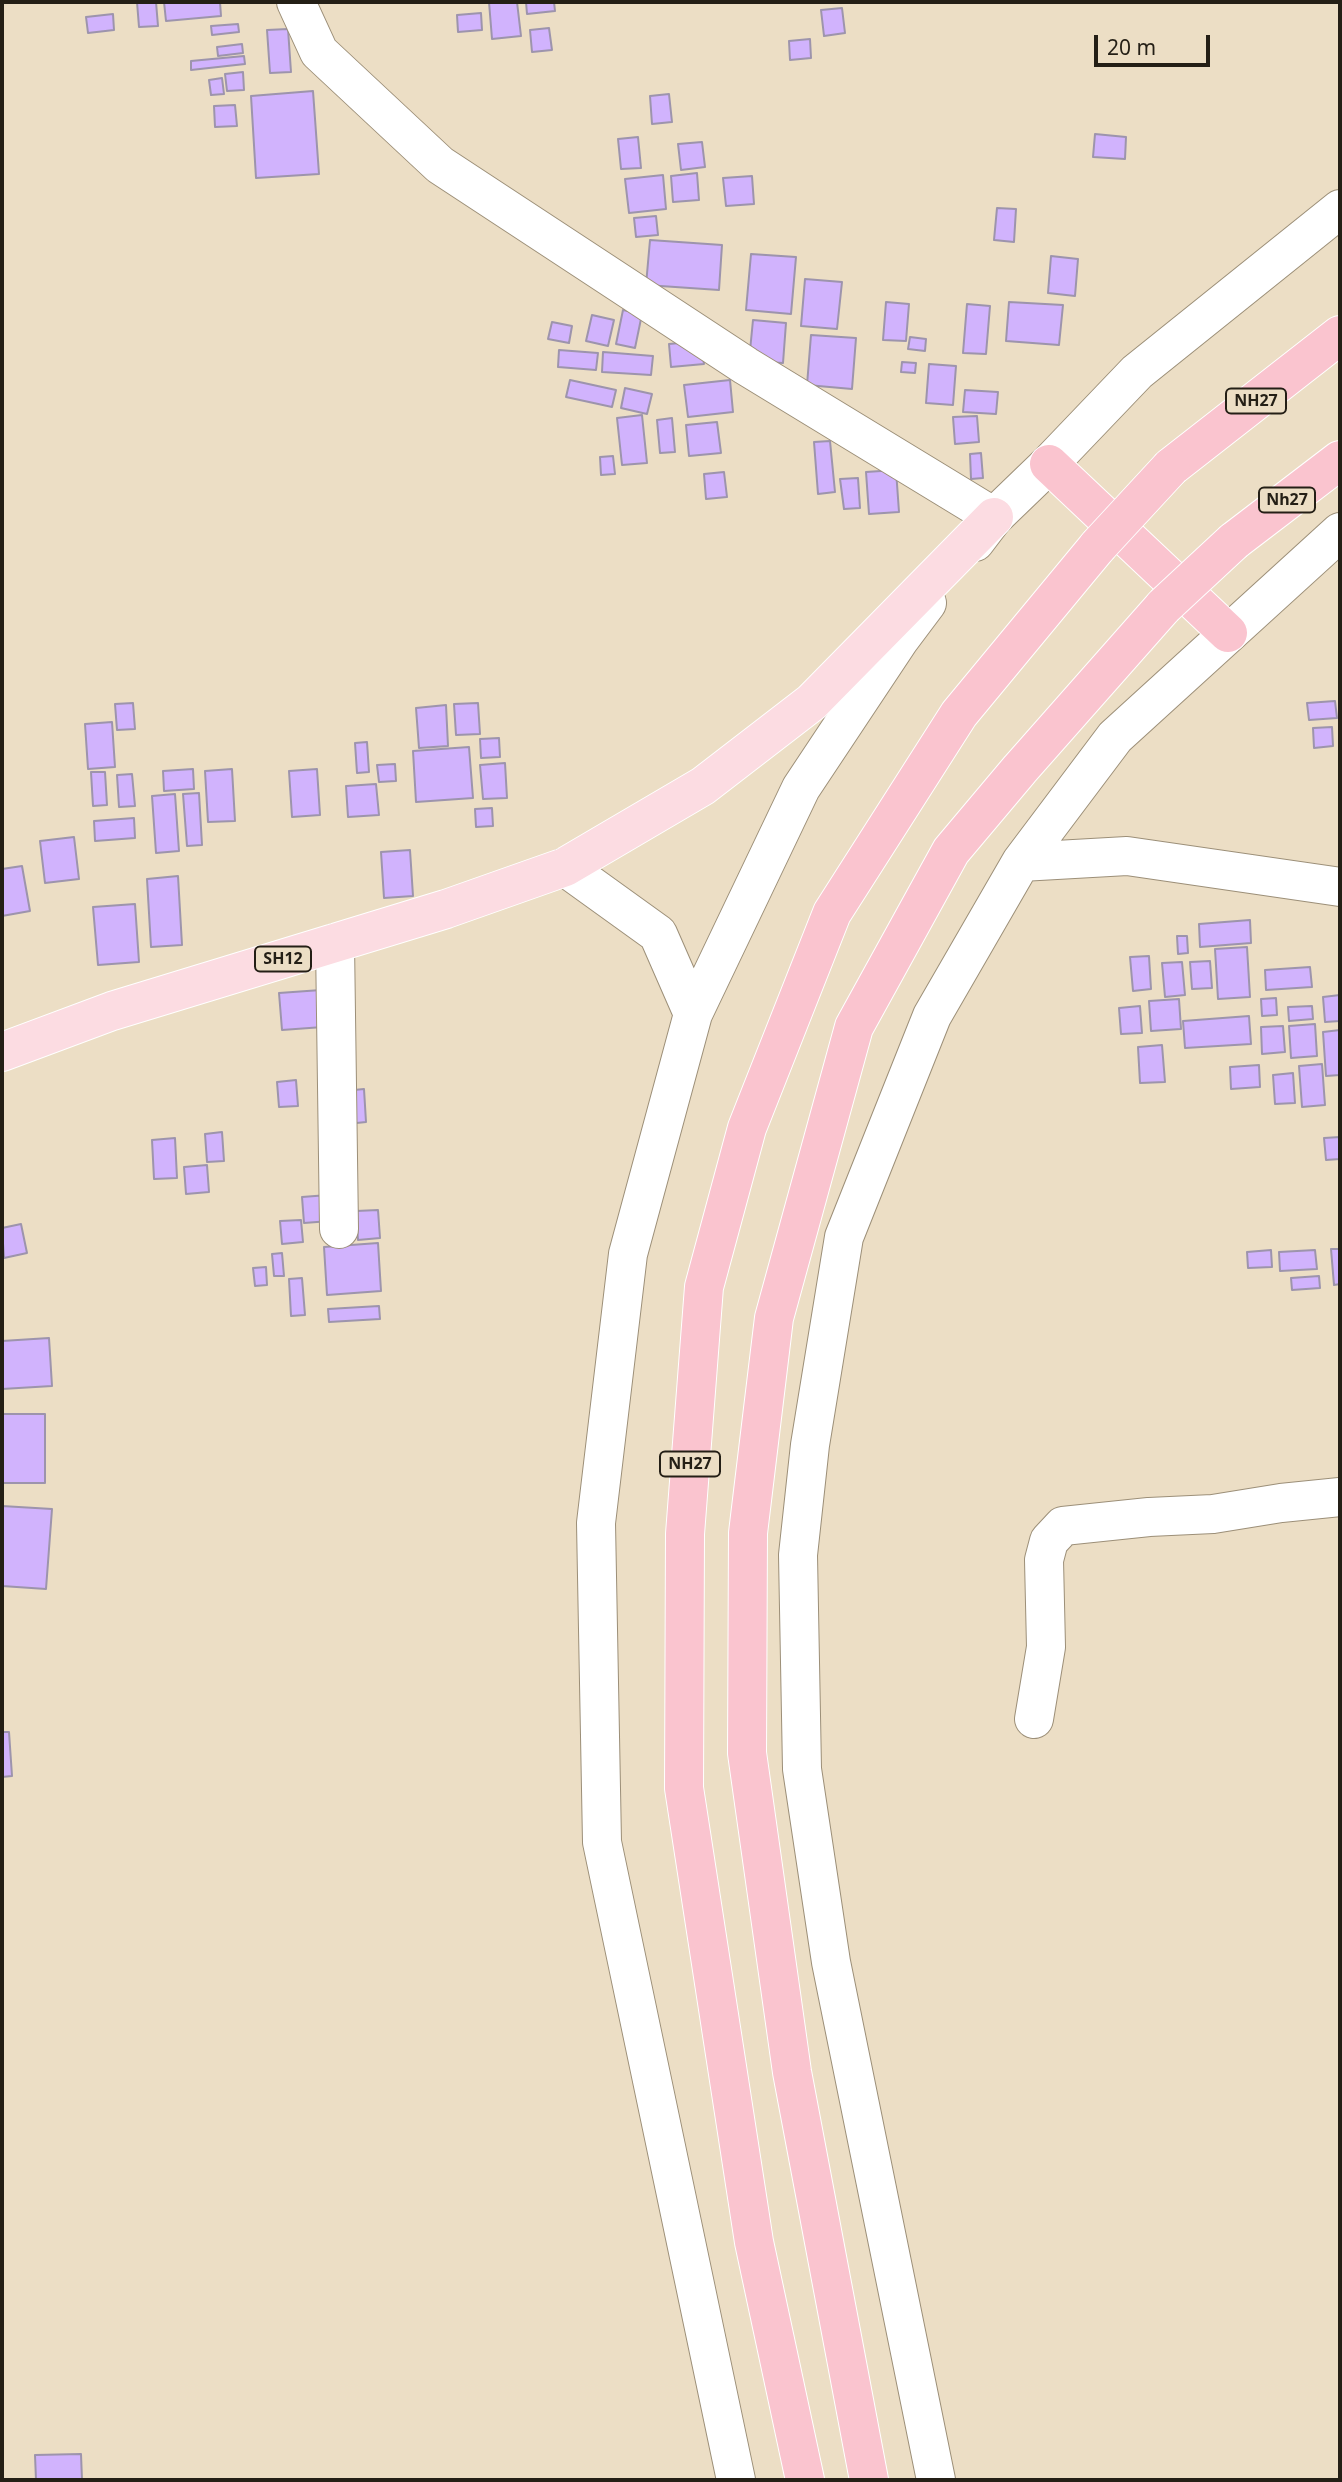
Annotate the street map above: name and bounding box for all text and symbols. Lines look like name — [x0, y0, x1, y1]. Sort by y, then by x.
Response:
scale bar — [1097, 21, 1212, 65]
text: 20 m — [1107, 33, 1156, 61]
road number: NH27 — [1226, 388, 1286, 414]
road number: Nh27 — [1259, 488, 1315, 512]
road number: SH12 — [255, 946, 311, 972]
road number: NH27 — [660, 1452, 720, 1476]

